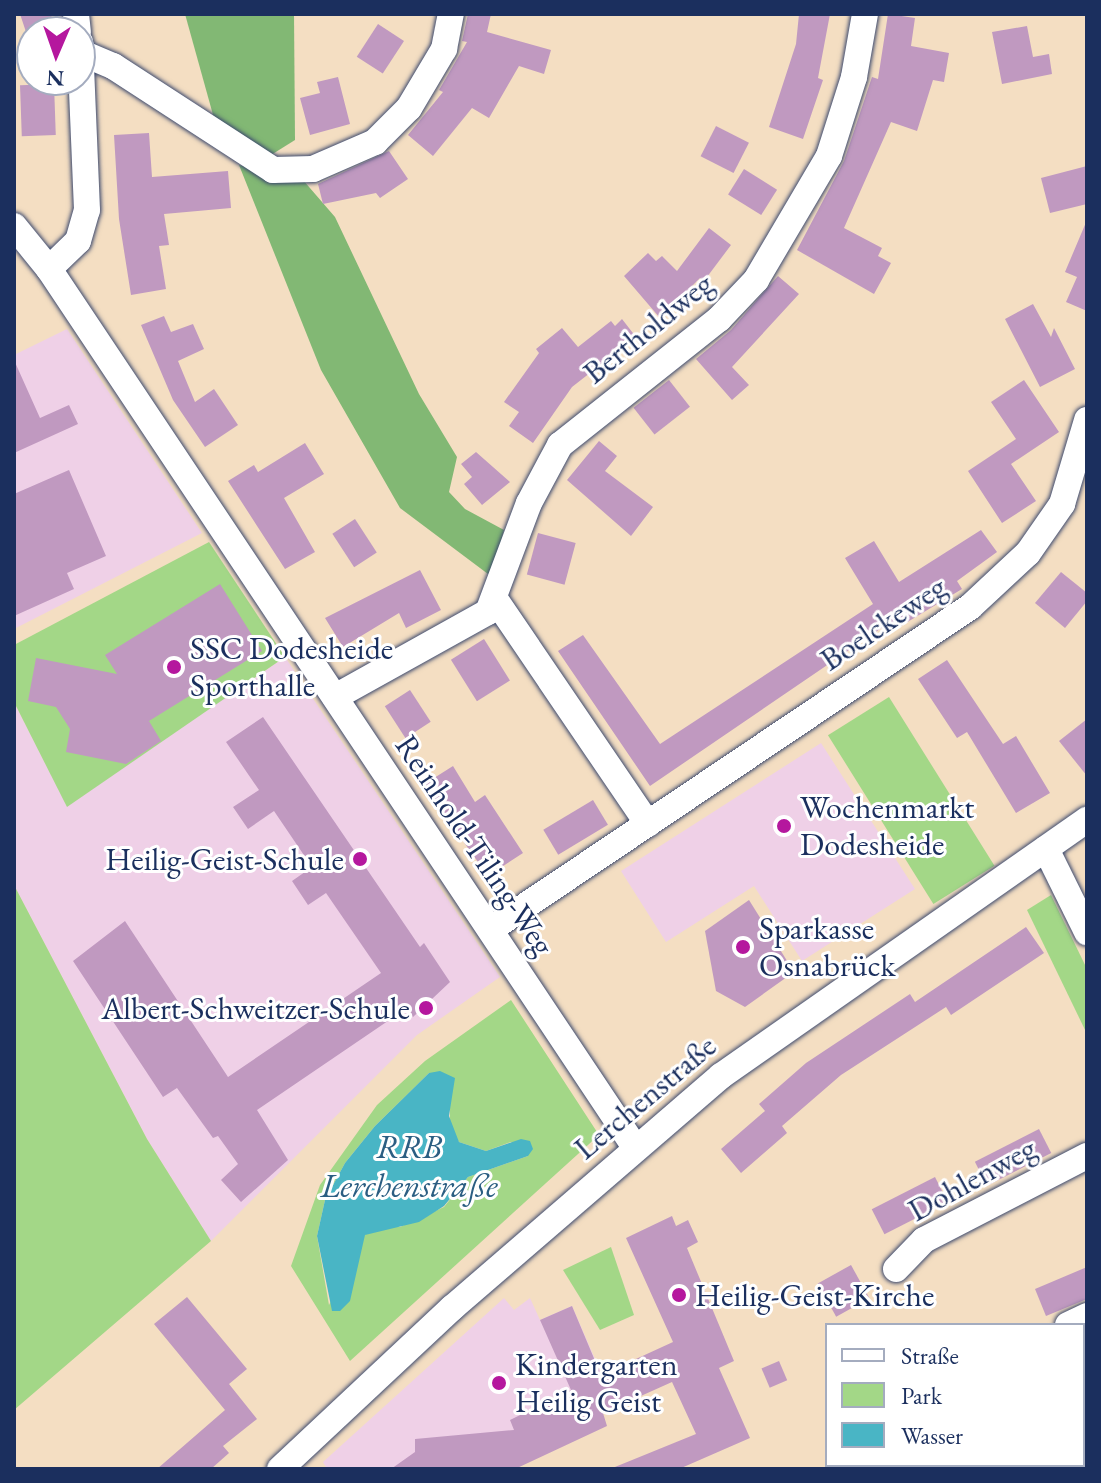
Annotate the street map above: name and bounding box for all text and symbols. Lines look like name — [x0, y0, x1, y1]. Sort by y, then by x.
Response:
north arrow — [16, 16, 96, 96]
text: N — [46, 64, 65, 93]
street label: Bertholdweg — [576, 264, 720, 392]
street label: Boelckeweg — [813, 567, 953, 679]
place label: SSC Dodesheide Sporthalle — [190, 630, 393, 705]
marker: SSC Dodesheide Sporthalle — [165, 658, 183, 676]
street label: Reinhold-Tiling-Weg — [387, 728, 563, 962]
place label: Wochenmarkt Dodesheide — [800, 789, 974, 864]
marker: Wochenmarkt Dodesheide — [775, 817, 793, 835]
place label: Heilig-Geist-Schule — [105, 840, 344, 878]
marker: Heilig-Geist-Schule — [351, 850, 369, 868]
place label: Sparkasse Osnabrück — [759, 910, 895, 985]
marker: Sparkasse Osnabrück — [734, 938, 752, 956]
place label: Albert-Schweitzer-Schule — [101, 989, 410, 1027]
marker: Albert-Schweitzer-Schule — [417, 999, 435, 1017]
street label: Lerchenstraße — [566, 1027, 724, 1167]
water label: RRB Lerchenstraße — [320, 1126, 498, 1206]
street label: Dohlenweg — [902, 1128, 1042, 1230]
place label: Heilig-Geist-Kirche — [695, 1276, 935, 1314]
marker: Heilig-Geist-Kirche — [670, 1286, 688, 1304]
legend — [825, 1323, 1085, 1467]
text: Straße — [901, 1340, 959, 1371]
place label: Kindergarten Heilig Geist — [515, 1346, 678, 1421]
marker: Kindergarten Heilig Geist — [490, 1374, 508, 1392]
text: Park — [901, 1380, 942, 1411]
text: Wasser — [901, 1420, 963, 1451]

